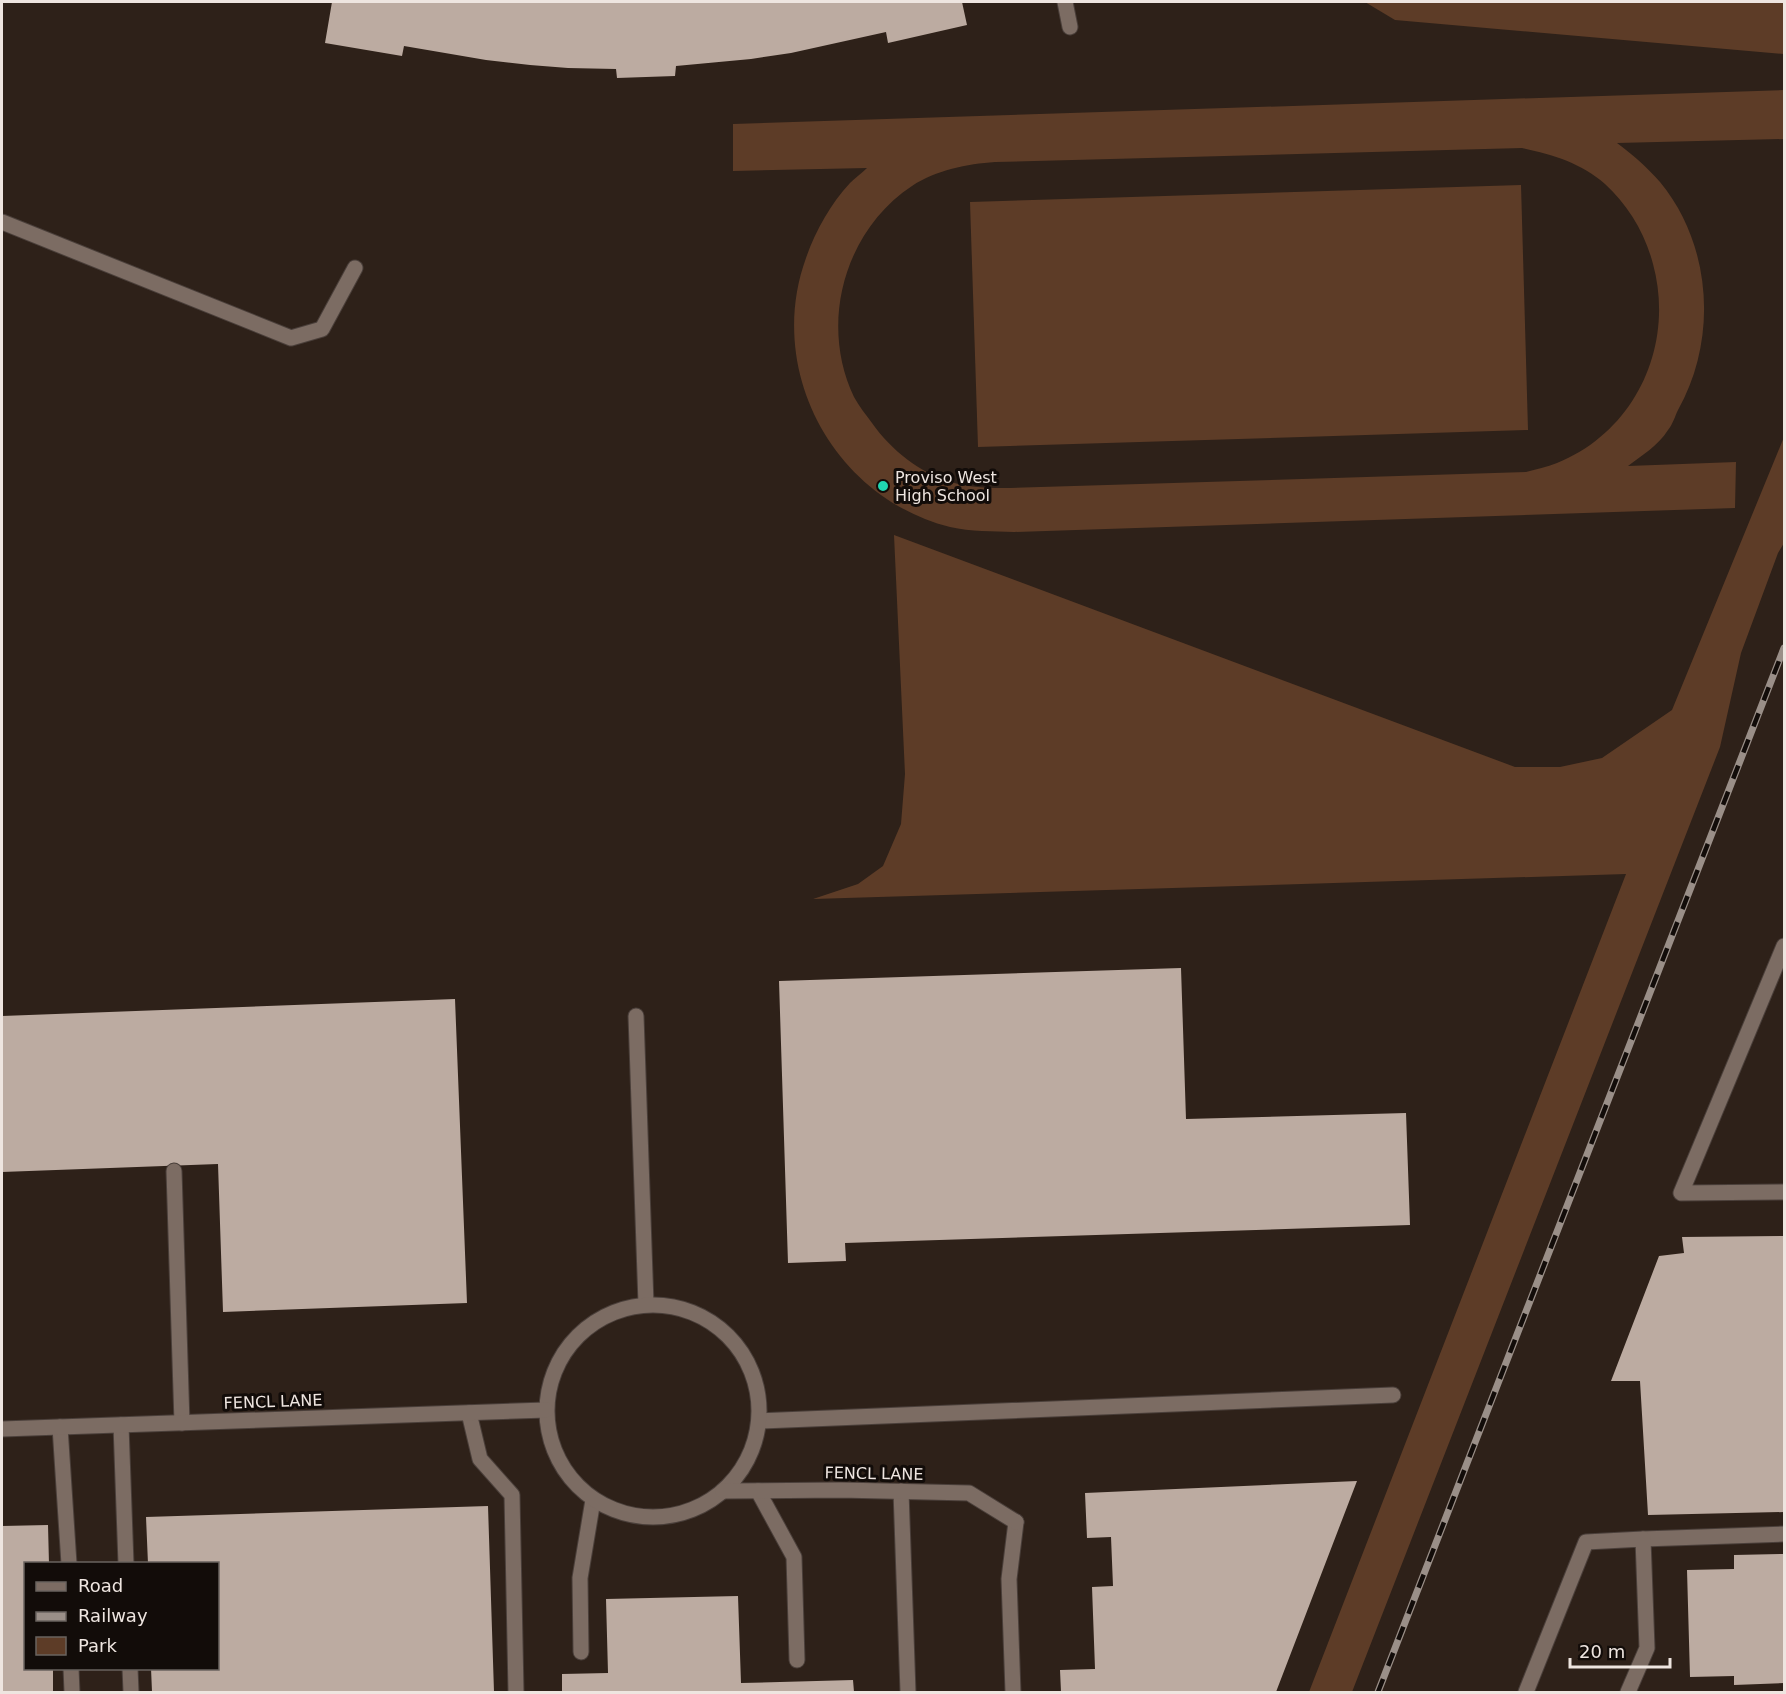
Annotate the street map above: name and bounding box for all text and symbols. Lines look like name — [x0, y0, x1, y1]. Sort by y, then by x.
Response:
place label: Proviso West High School — [895, 468, 997, 505]
marker: Proviso West High School — [876, 479, 890, 493]
street label: FENCL LANE — [223, 1390, 323, 1413]
street label: FENCL LANE — [824, 1463, 924, 1484]
legend — [24, 1562, 219, 1670]
text: Road — [78, 1575, 123, 1596]
text: Railway — [78, 1605, 148, 1626]
scale bar — [1570, 1631, 1670, 1669]
text: Park — [78, 1635, 117, 1656]
text: 20 m — [1579, 1641, 1625, 1662]

